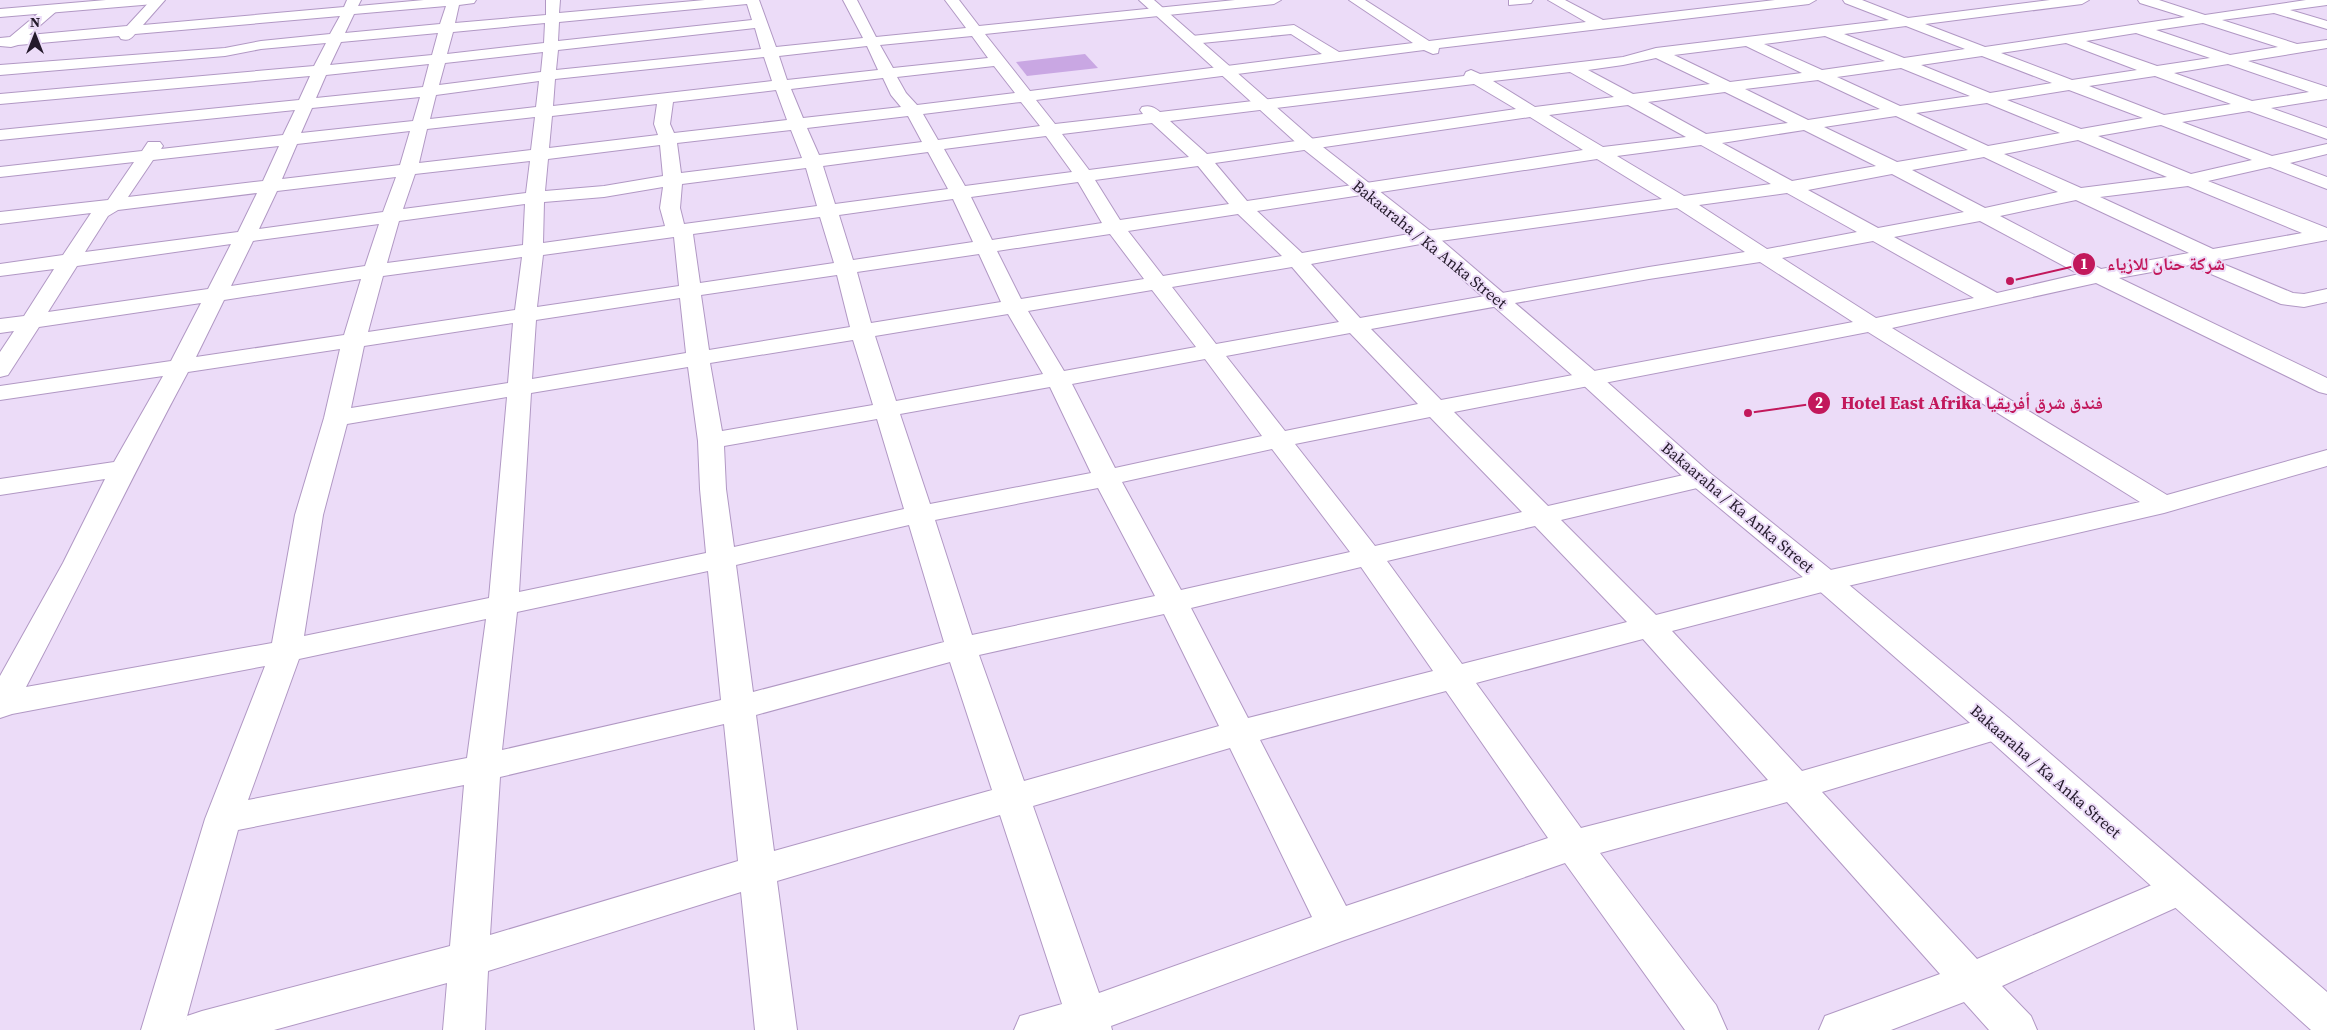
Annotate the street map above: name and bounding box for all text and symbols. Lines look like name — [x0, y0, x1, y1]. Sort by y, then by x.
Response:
north arrow — [10, 10, 60, 60]
text: N — [30, 12, 40, 32]
street label: Bakaaraha / Ka Anka Street — [1348, 175, 1513, 314]
callout: شركة حنان للازياء — [2072, 247, 2235, 280]
text: شركة حنان للازياء — [2107, 251, 2225, 276]
text: 1 — [2080, 253, 2088, 274]
callout: Hotel East Afrika فندق شرق أفريقيا — [1806, 386, 2113, 419]
text: Hotel East Afrika فندق شرق أفريقيا — [1841, 390, 2103, 415]
text: 2 — [1815, 392, 1823, 413]
street label: Bakaaraha / Ka Anka Street — [1657, 437, 1820, 578]
street label: Bakaaraha / Ka Anka Street — [1966, 699, 2127, 843]

